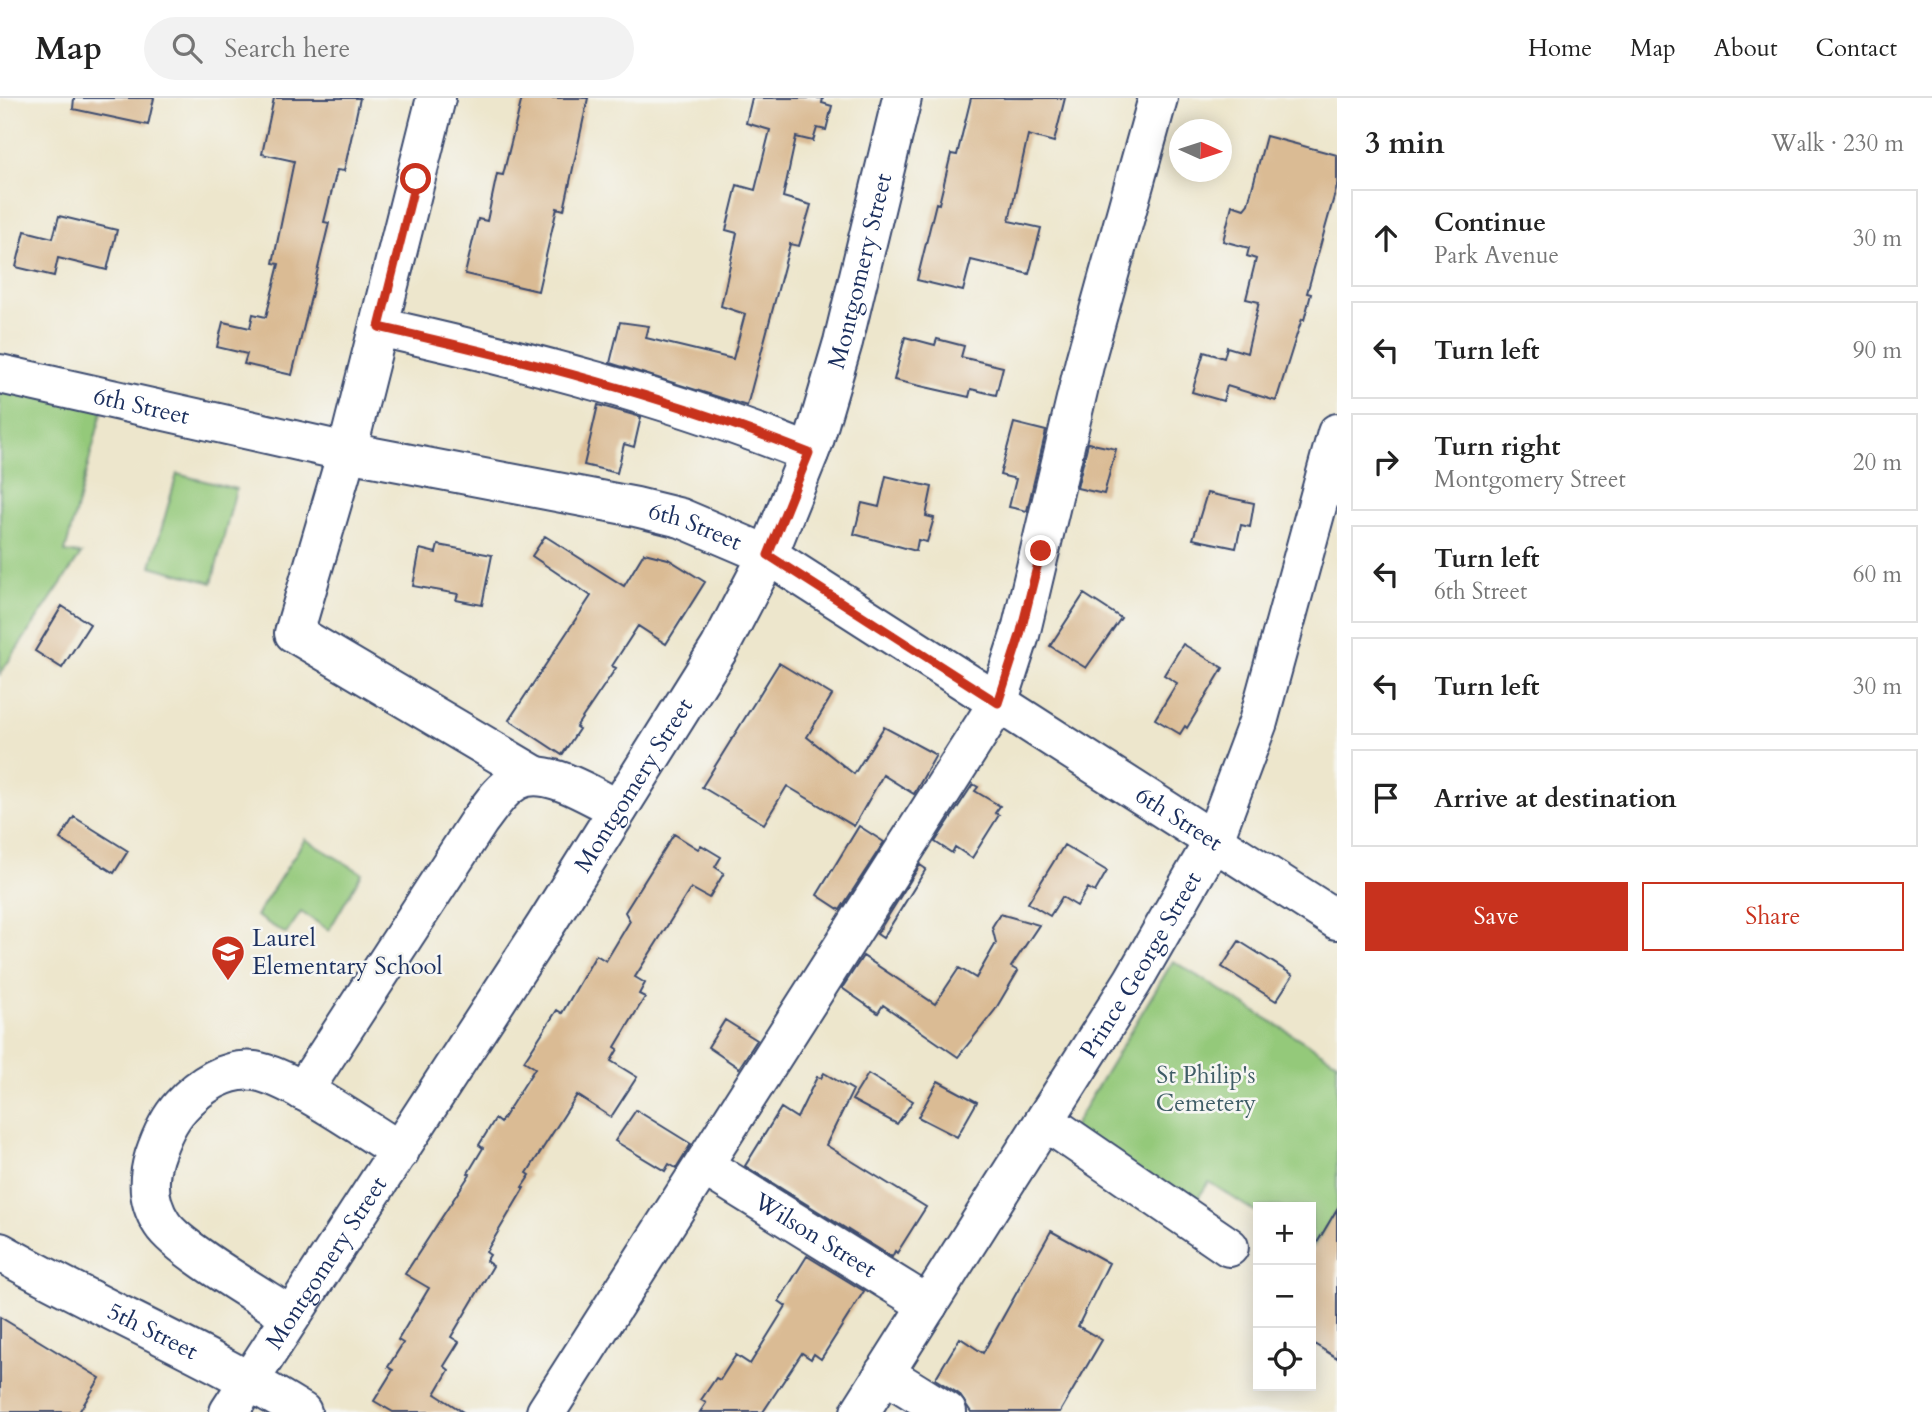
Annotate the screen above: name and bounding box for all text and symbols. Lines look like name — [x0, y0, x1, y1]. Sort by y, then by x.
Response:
search box — [144, 17, 634, 80]
text: Map — [35, 26, 102, 71]
icon: search — [168, 29, 206, 67]
text: Search here — [224, 31, 350, 66]
text: Home — [1528, 32, 1592, 65]
text: Map — [1630, 32, 1676, 65]
text: About — [1714, 32, 1778, 65]
text: Contact — [1816, 32, 1897, 65]
north arrow — [1169, 119, 1232, 182]
text: 3 min — [1365, 123, 1445, 164]
text: Walk · 230 m — [1771, 128, 1904, 159]
route start — [400, 163, 431, 194]
street label: Montgomery Street — [820, 169, 900, 373]
text: Continue — [1434, 205, 1546, 240]
icon: ahead — [1367, 219, 1405, 257]
text: 30 m — [1853, 223, 1902, 254]
text: Park Avenue — [1434, 240, 1559, 271]
icon: left — [1367, 331, 1405, 369]
text: Turn left — [1434, 333, 1539, 368]
text: 90 m — [1853, 335, 1902, 366]
street label: 6th Street — [90, 379, 193, 433]
text: Turn right — [1434, 429, 1561, 464]
icon: right — [1367, 443, 1405, 481]
text: 20 m — [1853, 447, 1902, 478]
text: Montgomery Street — [1434, 464, 1626, 495]
street label: 6th Street — [645, 494, 747, 559]
route end — [1025, 535, 1056, 566]
text: Turn left — [1434, 541, 1539, 576]
icon: left — [1367, 555, 1405, 593]
text: 60 m — [1853, 559, 1902, 590]
text: 6th Street — [1434, 576, 1527, 607]
icon: left — [1367, 667, 1405, 705]
text: Turn left — [1434, 669, 1539, 704]
text: 30 m — [1853, 671, 1902, 702]
street label: Montgomery Street — [566, 691, 701, 879]
street label: 6th Street — [1129, 778, 1229, 859]
icon: arrive — [1367, 779, 1405, 817]
text: Arrive at destination — [1434, 781, 1677, 816]
street label: Prince George Street — [1072, 865, 1209, 1064]
button: Save — [1365, 882, 1628, 951]
button: Share — [1642, 882, 1904, 951]
place label: Laurel Elementary School — [252, 922, 443, 983]
school or university icon: Laurel Elementary School — [209, 933, 247, 982]
park label: St Philip's Cemetery — [1156, 1059, 1257, 1120]
street label: Montgomery Street — [258, 1170, 395, 1356]
street label: Wilson Street — [747, 1184, 883, 1286]
map controls — [1253, 1202, 1316, 1391]
button: + — [1253, 1202, 1316, 1265]
button: − — [1253, 1265, 1316, 1328]
street label: 5th Street — [102, 1295, 204, 1368]
button: locate — [1253, 1328, 1316, 1391]

